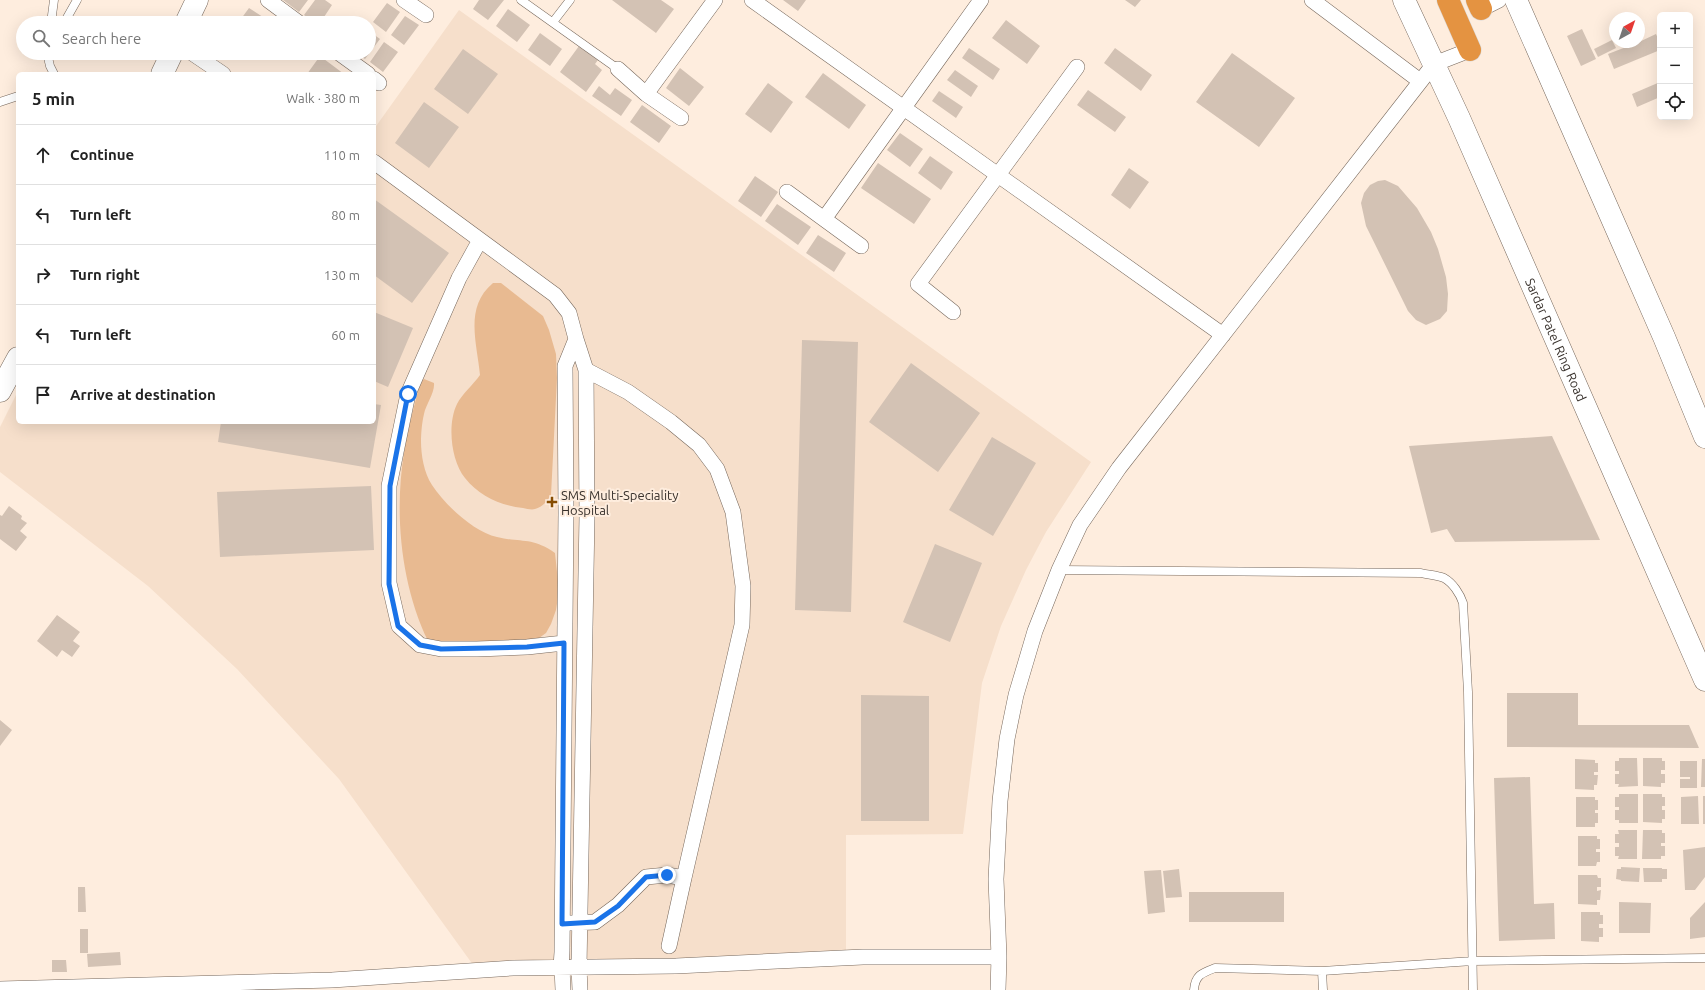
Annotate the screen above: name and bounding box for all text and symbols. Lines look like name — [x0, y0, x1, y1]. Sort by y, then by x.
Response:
north arrow — [1609, 12, 1645, 48]
map controls — [1657, 12, 1693, 120]
button: + — [1657, 12, 1693, 48]
search box — [16, 16, 376, 60]
icon: search — [30, 27, 52, 49]
text: Search here — [62, 30, 141, 47]
button: − — [1657, 48, 1693, 84]
button: locate — [1657, 84, 1693, 120]
text: 5 min — [32, 89, 75, 108]
text: Walk · 380 m — [286, 91, 360, 105]
icon: ahead — [32, 144, 54, 166]
text: Continue — [70, 146, 134, 163]
text: 110 m — [324, 148, 360, 162]
icon: left — [32, 204, 54, 226]
text: Turn left — [70, 206, 131, 223]
text: 80 m — [331, 208, 360, 222]
icon: right — [32, 264, 54, 286]
text: Turn right — [70, 266, 140, 283]
text: 130 m — [324, 268, 360, 282]
street label: Sardar Patel Ring Road — [1523, 276, 1589, 403]
icon: left — [32, 324, 54, 346]
text: Turn left — [70, 326, 131, 343]
text: 60 m — [331, 328, 360, 342]
icon: arrive — [32, 384, 54, 406]
route start — [399, 385, 417, 403]
text: Arrive at destination — [70, 386, 216, 403]
place label: SMS Multi-Speciality Hospital — [561, 488, 678, 517]
marker: SMS Multi-Speciality Hospital — [546, 496, 558, 508]
route end — [658, 866, 676, 884]

